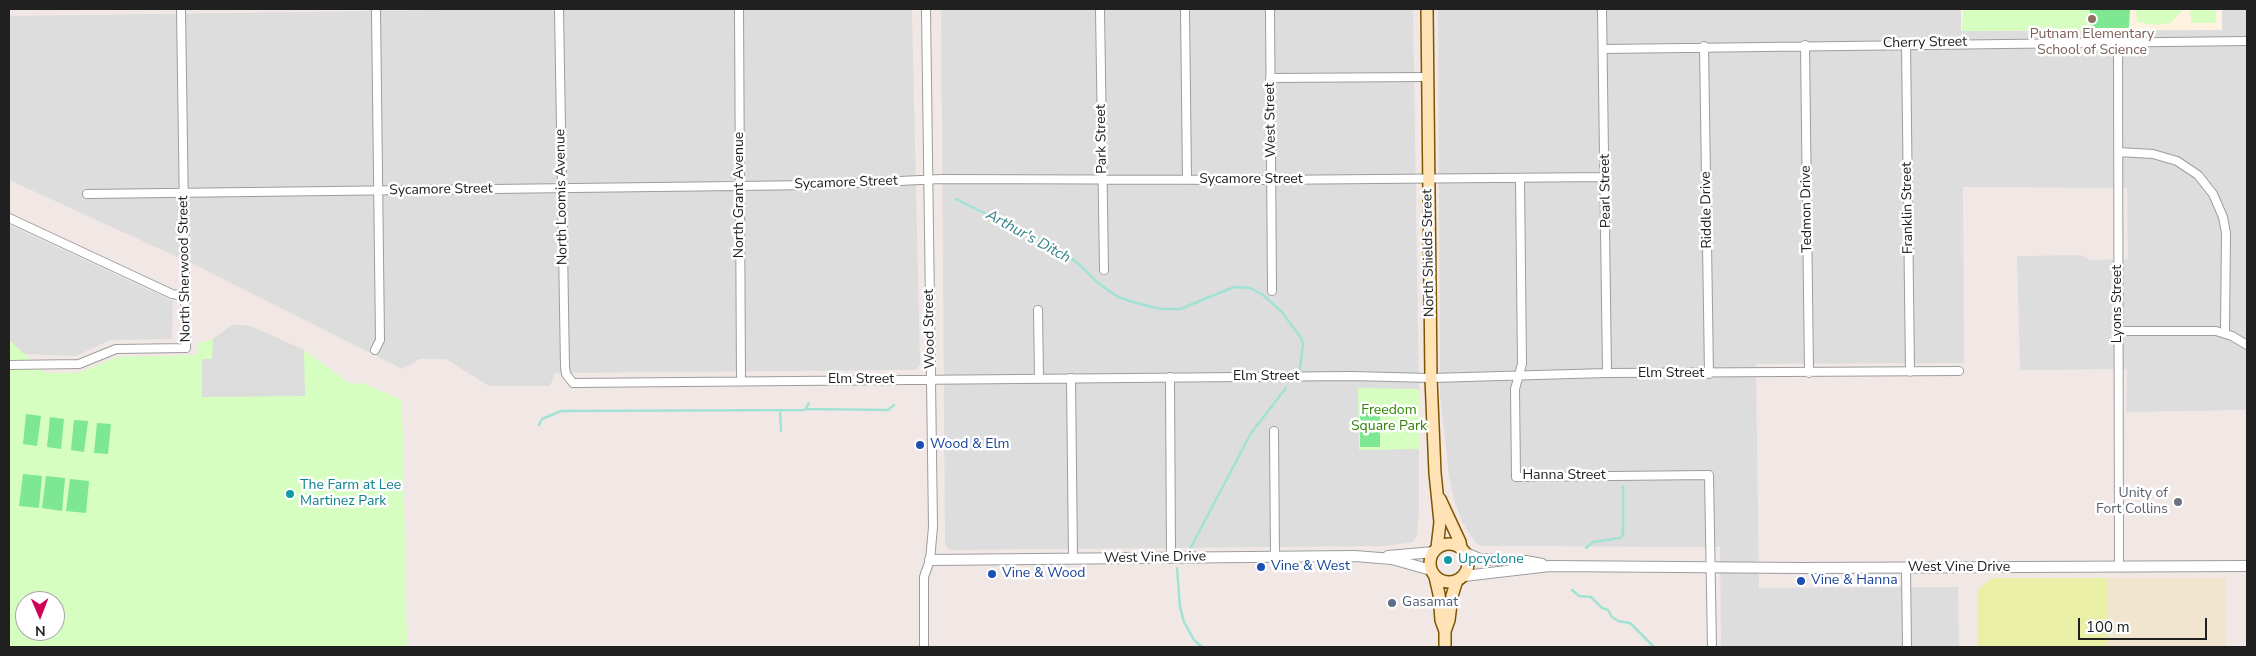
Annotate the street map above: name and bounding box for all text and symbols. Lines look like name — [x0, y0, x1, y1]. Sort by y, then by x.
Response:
marker: Putnam Elementary School of Science — [2086, 13, 2098, 25]
place label: Putnam Elementary School of Science — [2030, 27, 2154, 59]
street label: Cherry Street — [1883, 34, 1967, 52]
street label: West Street — [1262, 82, 1280, 158]
street label: Park Street — [1093, 104, 1111, 174]
street label: North Loomis Avenue — [552, 129, 572, 265]
street label: North Grant Avenue — [732, 132, 748, 258]
street label: Pearl Street — [1597, 154, 1615, 228]
street label: Franklin Street — [1899, 162, 1917, 254]
street label: Tedmon Drive — [1798, 165, 1816, 253]
street label: Riddle Drive — [1698, 171, 1716, 249]
street label: Sycamore Street — [1199, 172, 1303, 188]
street label: Sycamore Street — [794, 173, 898, 193]
street label: Sycamore Street — [389, 181, 493, 199]
street label: North Shields Street — [1419, 189, 1439, 317]
street label: North Sherwood Street — [175, 196, 195, 342]
water label: Arthur's Ditch — [983, 206, 1073, 268]
street label: Lyons Street — [2110, 265, 2126, 343]
street label: Wood Street — [921, 289, 939, 369]
street label: Elm Street — [1638, 366, 1704, 382]
street label: Elm Street — [1233, 369, 1299, 385]
street label: Elm Street — [828, 372, 894, 388]
park label: Freedom Square Park — [1351, 403, 1427, 436]
place label: Wood & Elm — [930, 437, 1010, 453]
marker: Wood & Elm — [914, 439, 926, 451]
street label: Hanna Street — [1522, 468, 1606, 484]
place label: The Farm at Lee Martinez Park — [300, 478, 401, 511]
place label: Unity of Fort Collins — [2096, 486, 2168, 518]
marker: The Farm at Lee Martinez Park — [284, 488, 296, 500]
marker: Unity of Fort Collins — [2172, 496, 2184, 508]
street label: West Vine Drive — [1104, 549, 1206, 567]
place label: Upcyclone — [1458, 552, 1524, 568]
marker: Upcyclone — [1442, 554, 1454, 566]
place label: Vine & West — [1271, 559, 1350, 575]
street label: West Vine Drive — [1908, 560, 2010, 576]
marker: Vine & West — [1255, 561, 1267, 573]
place label: Vine & Wood — [1002, 566, 1086, 582]
marker: Vine & Wood — [986, 568, 998, 580]
place label: Vine & Hanna — [1811, 573, 1898, 589]
marker: Vine & Hanna — [1795, 575, 1807, 587]
north arrow — [15, 591, 65, 641]
place label: Gasamat — [1402, 595, 1458, 611]
marker: Gasamat — [1386, 597, 1398, 609]
scale bar — [2081, 608, 2210, 640]
text: 100 m — [2086, 617, 2130, 637]
text: N — [35, 621, 46, 640]

